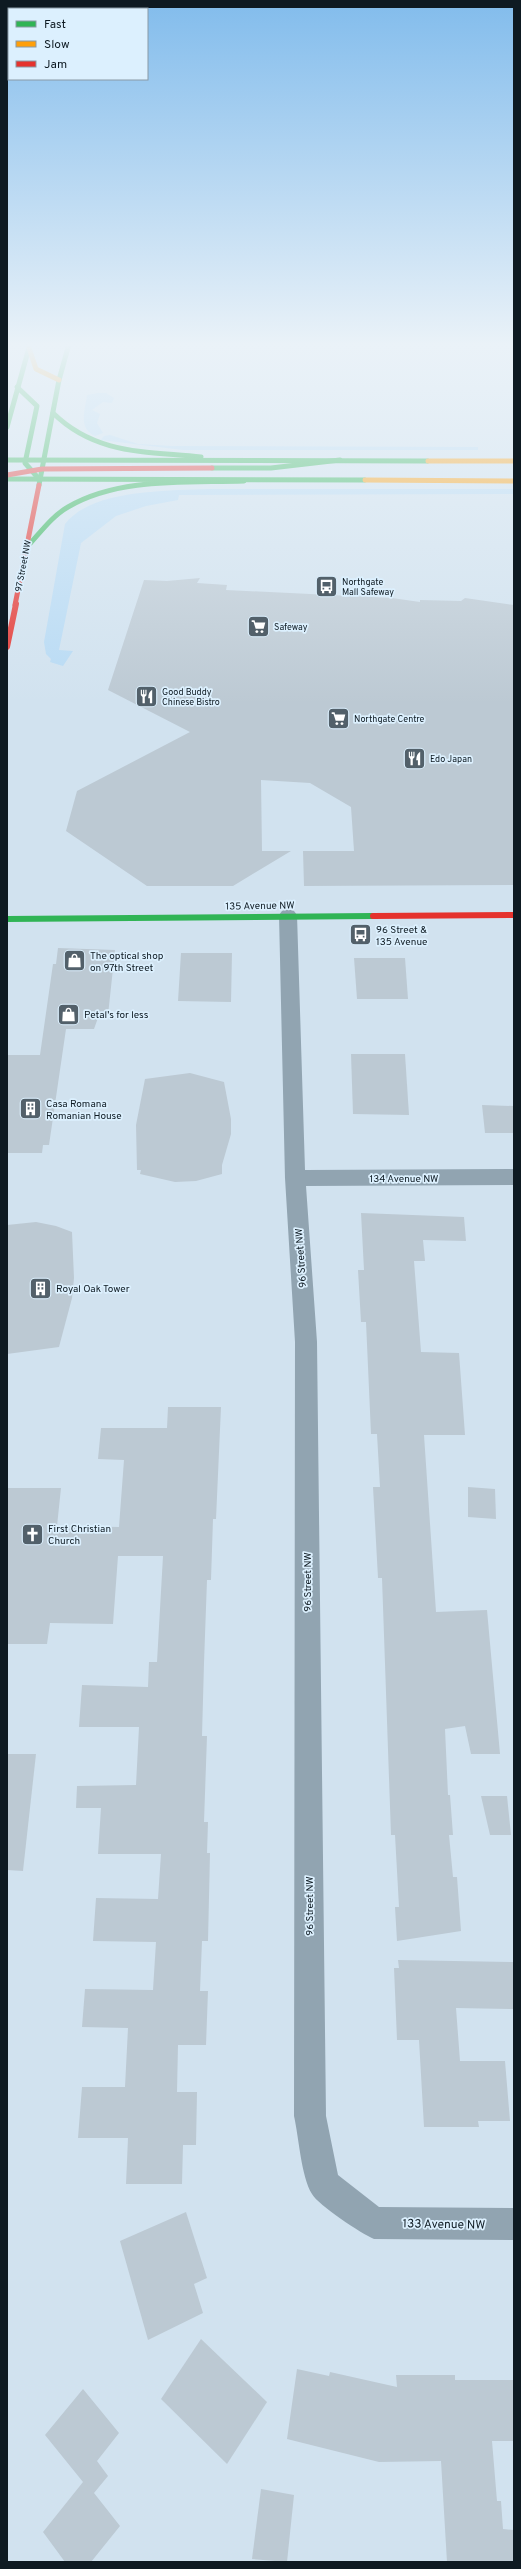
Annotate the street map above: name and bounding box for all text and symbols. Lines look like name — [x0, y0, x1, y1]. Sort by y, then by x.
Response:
legend — [8, 8, 148, 80]
text: Fast — [44, 17, 66, 33]
text: Slow — [44, 37, 70, 53]
text: Jam — [44, 57, 67, 73]
street label: 97 Street NW — [13, 539, 34, 593]
bus stop icon: Northgate Mall Safeway — [314, 574, 340, 600]
place label: Northgate Mall Safeway — [342, 577, 394, 598]
supermarket icon: Safeway — [246, 614, 272, 640]
place label: Safeway — [274, 622, 308, 633]
restaurant icon: Good Buddy Chinese Bistro — [134, 684, 160, 710]
place label: Good Buddy Chinese Bistro — [162, 687, 220, 708]
supermarket icon: Northgate Centre — [326, 706, 352, 732]
place label: Northgate Centre — [354, 714, 424, 725]
restaurant icon: Edo Japan — [401, 746, 427, 772]
place label: Edo Japan — [430, 754, 472, 765]
street label: 135 Avenue NW — [225, 899, 295, 914]
bus stop icon: 96 Street & 135 Avenue — [347, 922, 373, 948]
place label: 96 Street & 135 Avenue — [376, 924, 427, 949]
shop icon: The optical shop on 97th Street — [62, 948, 88, 974]
place label: The optical shop on 97th Street — [90, 950, 164, 975]
shop icon: Petal's for less — [56, 1001, 82, 1027]
place label: Petal's for less — [84, 1009, 149, 1022]
building icon: Casa Romana Romanian House — [18, 1096, 44, 1122]
place label: Casa Romana Romanian House — [46, 1098, 122, 1123]
street label: 134 Avenue NW — [369, 1173, 439, 1186]
street label: 96 Street NW — [293, 1228, 310, 1288]
building icon: Royal Oak Tower — [27, 1275, 53, 1301]
place label: Royal Oak Tower — [56, 1283, 130, 1296]
church icon: First Christian Church — [19, 1521, 45, 1547]
place label: First Christian Church — [48, 1523, 111, 1548]
street label: 96 Street NW — [302, 1552, 315, 1612]
street label: 96 Street NW — [304, 1876, 317, 1936]
street label: 133 Avenue NW — [403, 2216, 485, 2234]

